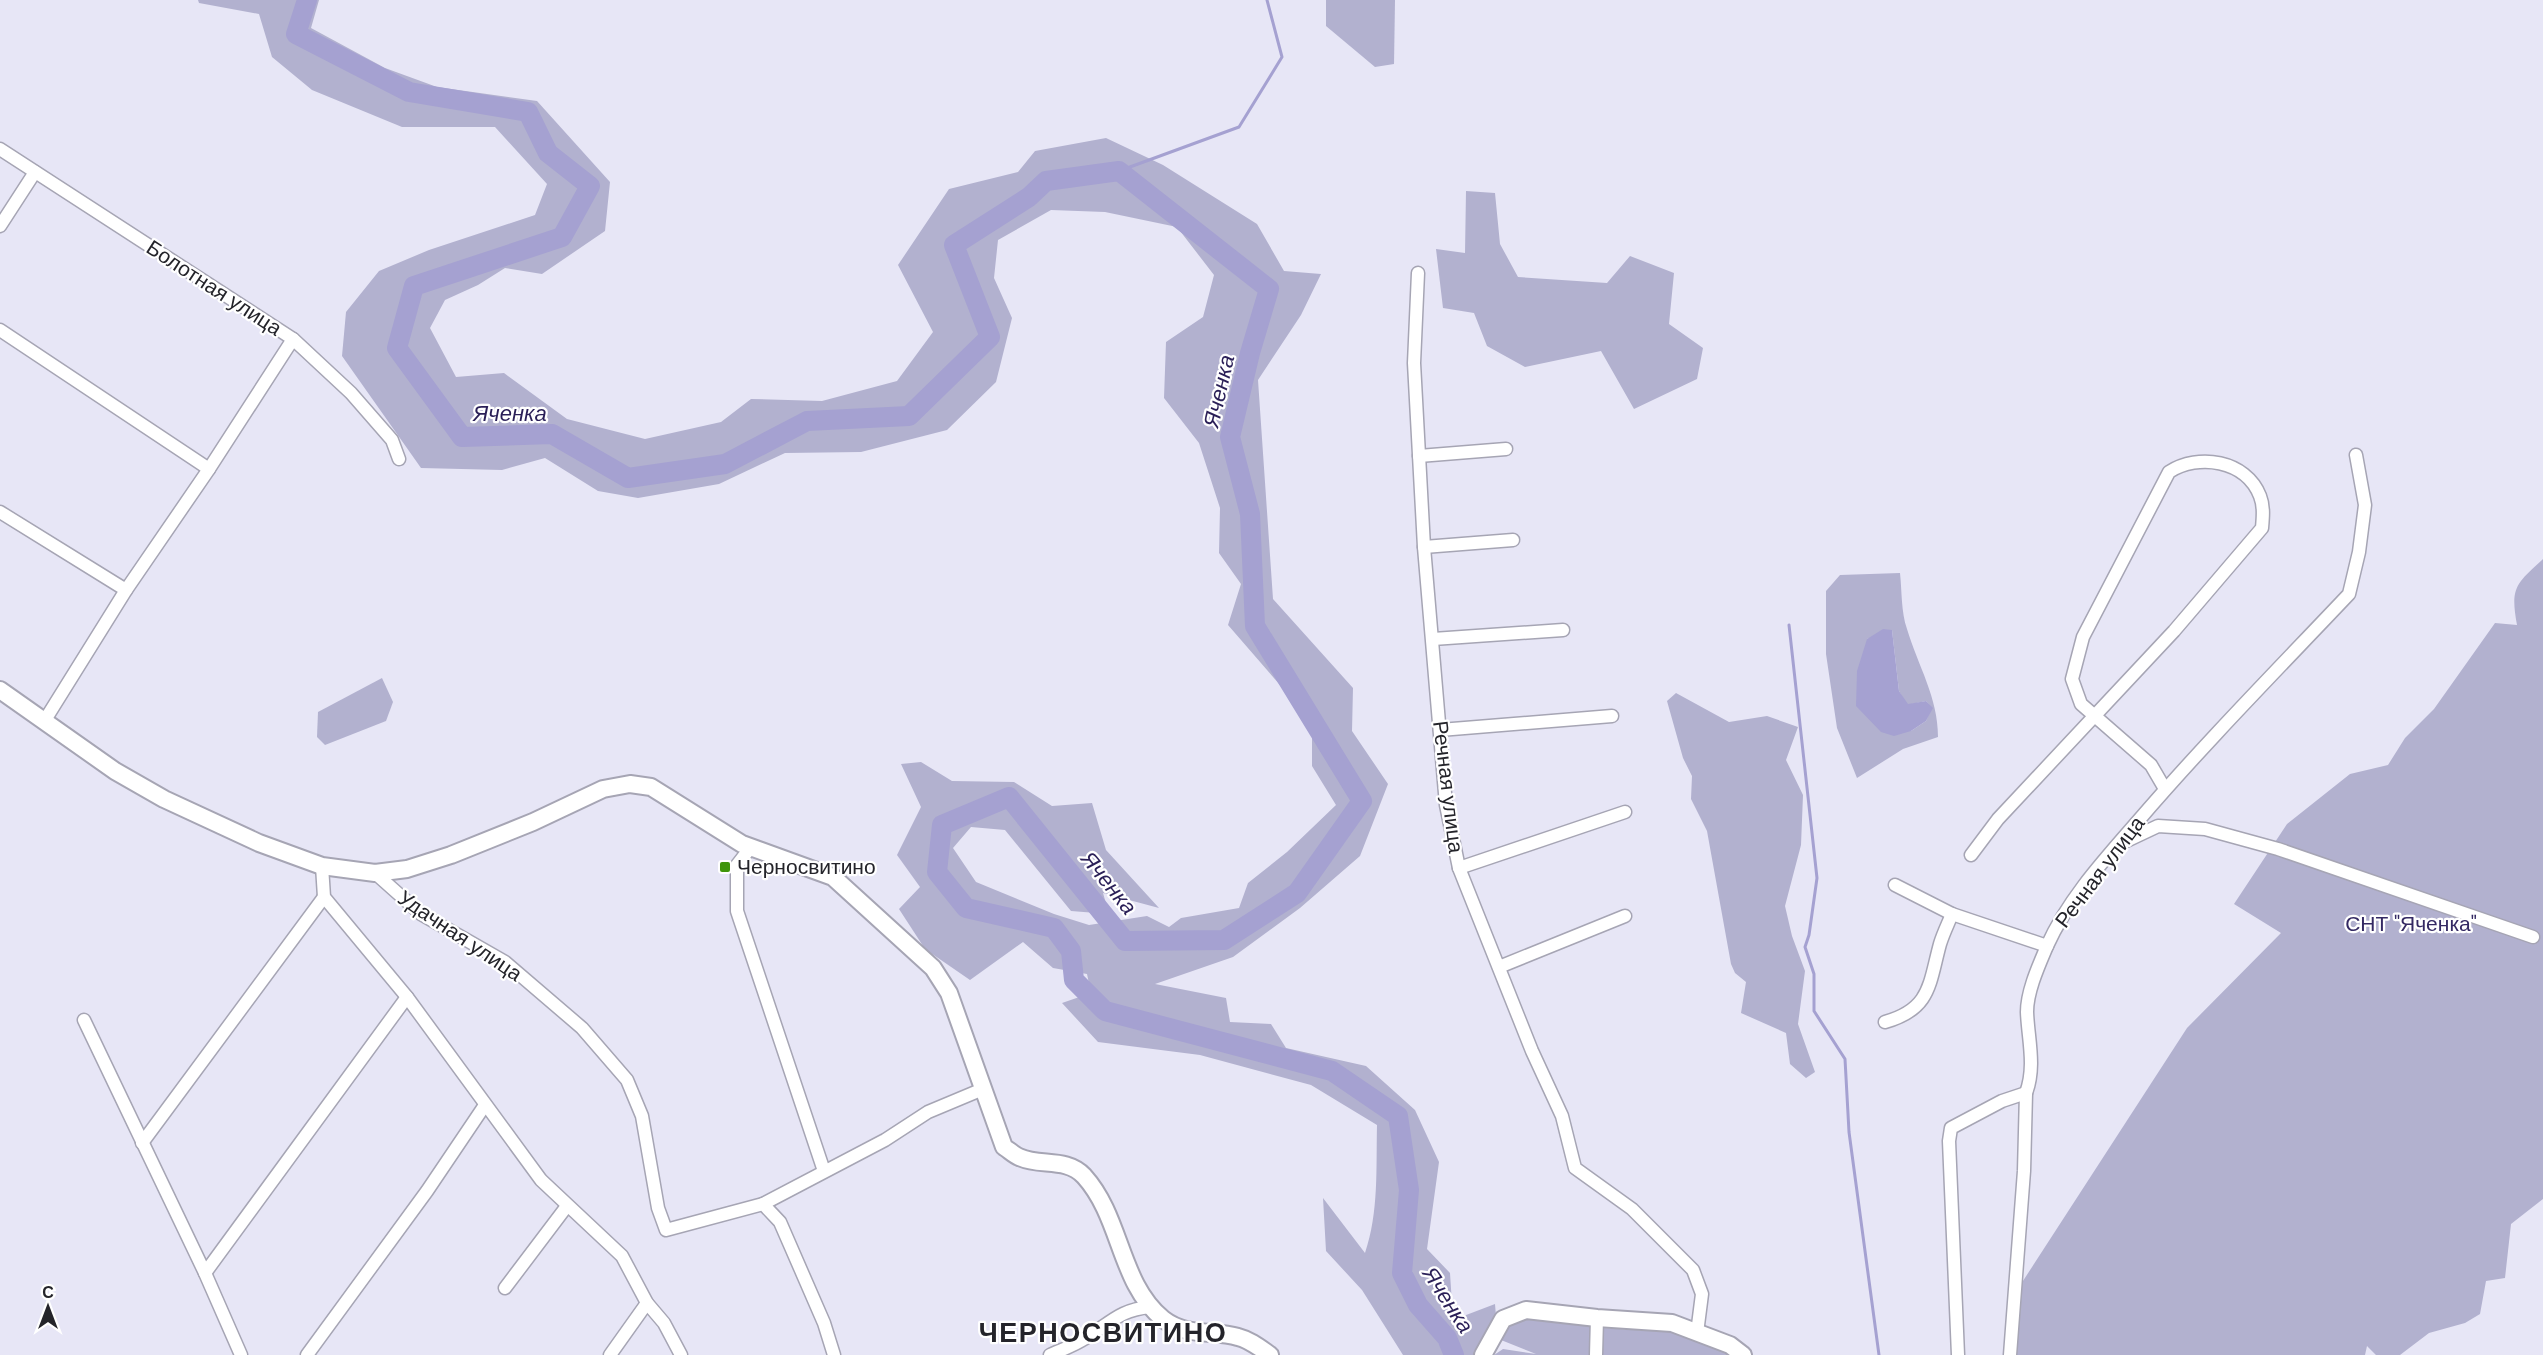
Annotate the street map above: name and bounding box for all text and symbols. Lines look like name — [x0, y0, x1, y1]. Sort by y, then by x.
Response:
street label: Болотная улица — [141, 234, 287, 342]
water label: Яченка — [1196, 352, 1241, 431]
water label: Яченка — [472, 399, 547, 428]
street label: Речная улица — [1426, 719, 1470, 855]
street label: Речная улица — [2049, 810, 2151, 934]
water label: Яченка — [1074, 845, 1143, 921]
place label: Черносвитино — [737, 853, 876, 881]
marker: Черносвитино — [718, 860, 732, 874]
street label: Удачная улица — [392, 884, 528, 988]
park label: СНТ "Яченка" — [2345, 910, 2477, 938]
water label: Яченка — [1415, 1261, 1480, 1339]
north arrow — [18, 1277, 78, 1337]
text: С — [42, 1282, 54, 1303]
district label: ЧЕРНОСВИТИНО — [979, 1315, 1227, 1350]

